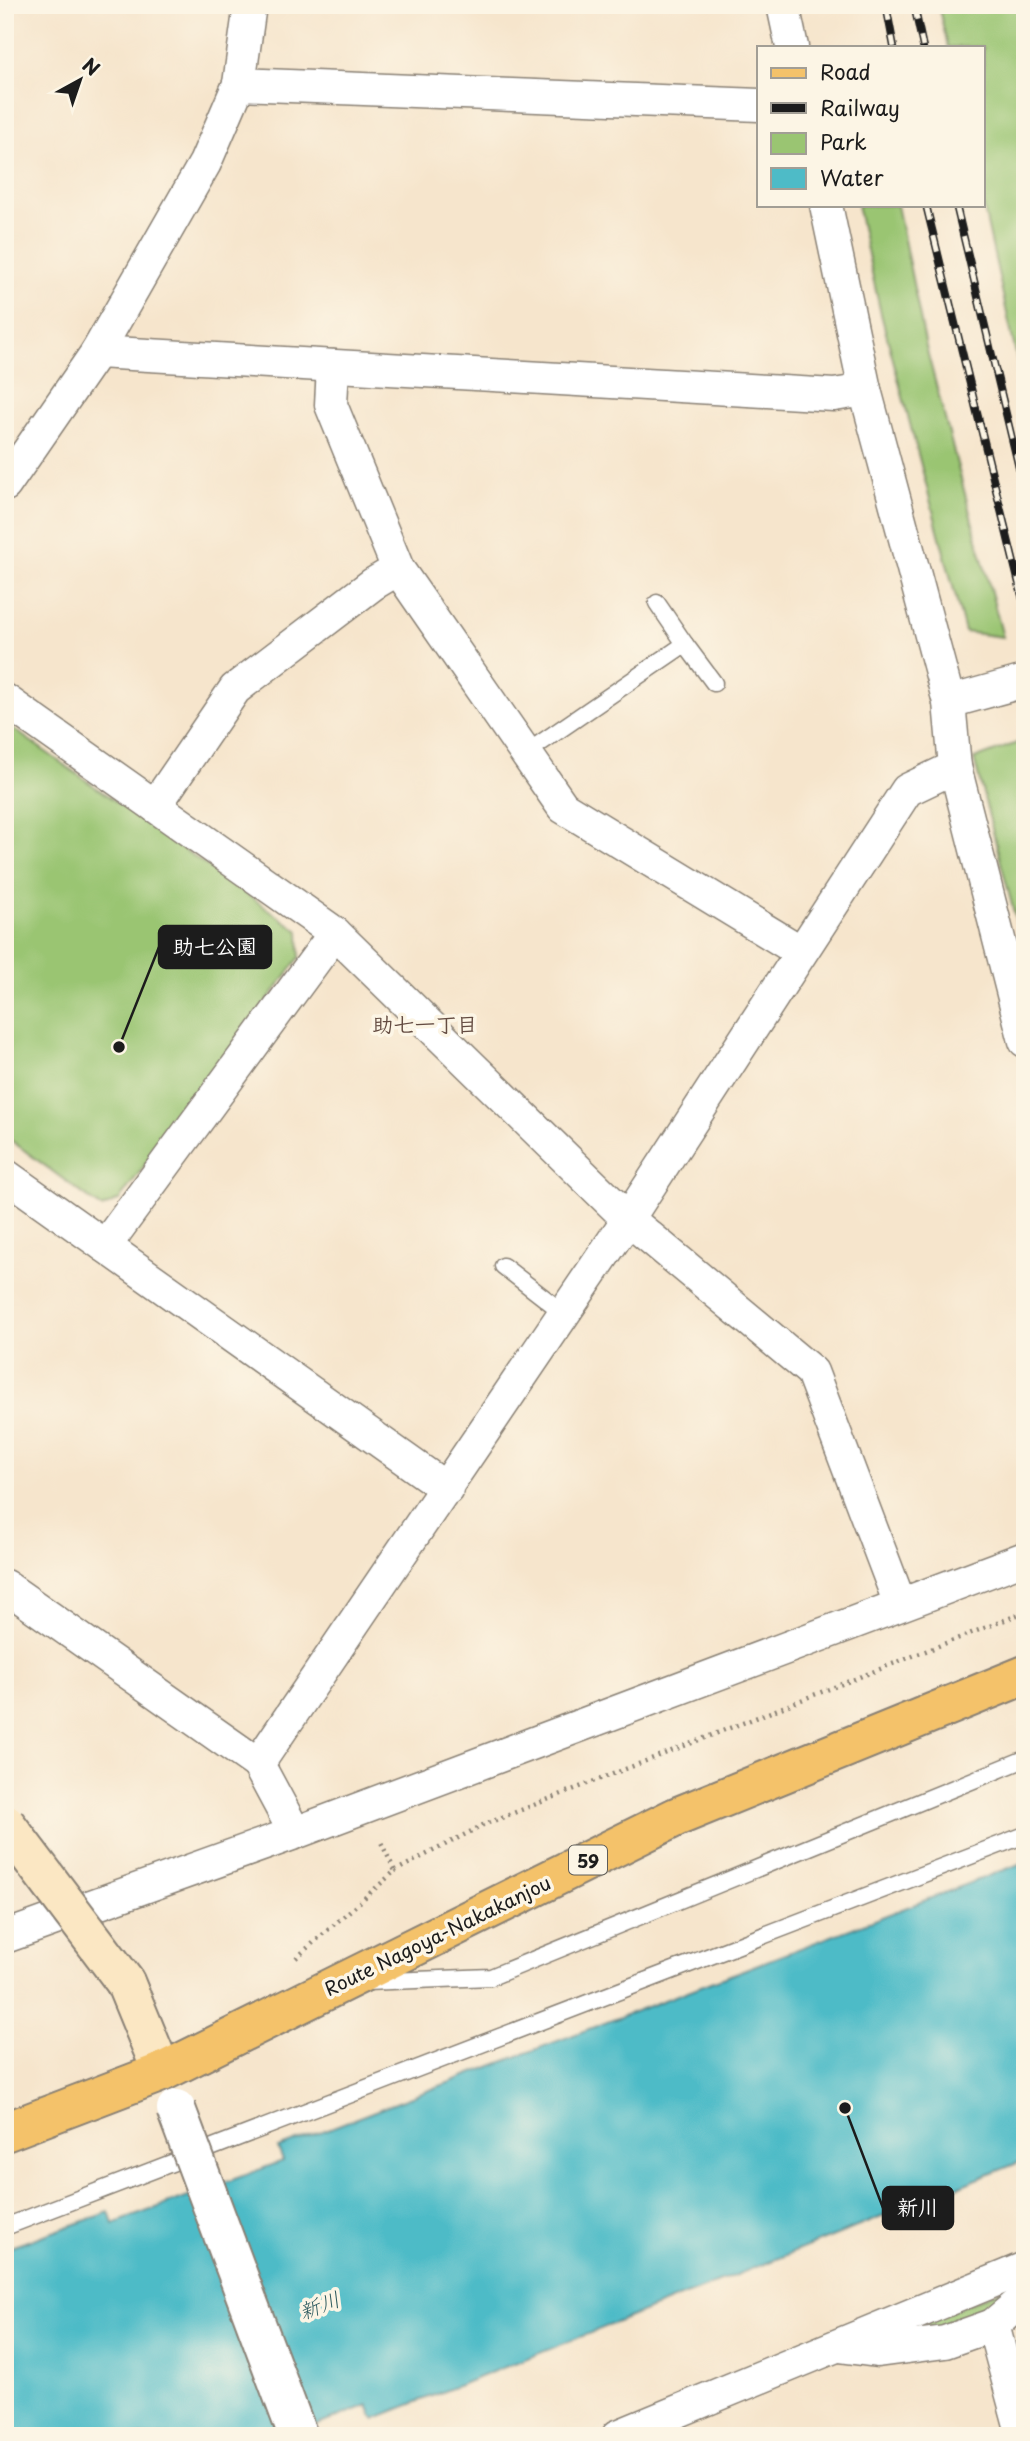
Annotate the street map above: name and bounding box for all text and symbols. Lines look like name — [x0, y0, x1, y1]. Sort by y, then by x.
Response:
north arrow — [46, 46, 116, 116]
legend — [757, 46, 984, 206]
text: N — [77, 51, 106, 82]
text: Road — [820, 55, 871, 87]
text: Railway — [820, 91, 900, 123]
text: Park — [820, 125, 867, 157]
text: Water — [820, 161, 884, 193]
callout: 助七公園 — [159, 926, 271, 968]
text: 助七公園 — [173, 929, 257, 961]
district label: 助七一丁目 — [373, 1007, 478, 1039]
road number: 59 — [569, 1846, 607, 1874]
street label: Route Nagoya-Nakakanjou — [319, 1868, 555, 2002]
callout: 新川 — [883, 2187, 953, 2229]
text: 新川 — [897, 2190, 939, 2222]
water label: 新川 — [294, 2282, 344, 2326]

